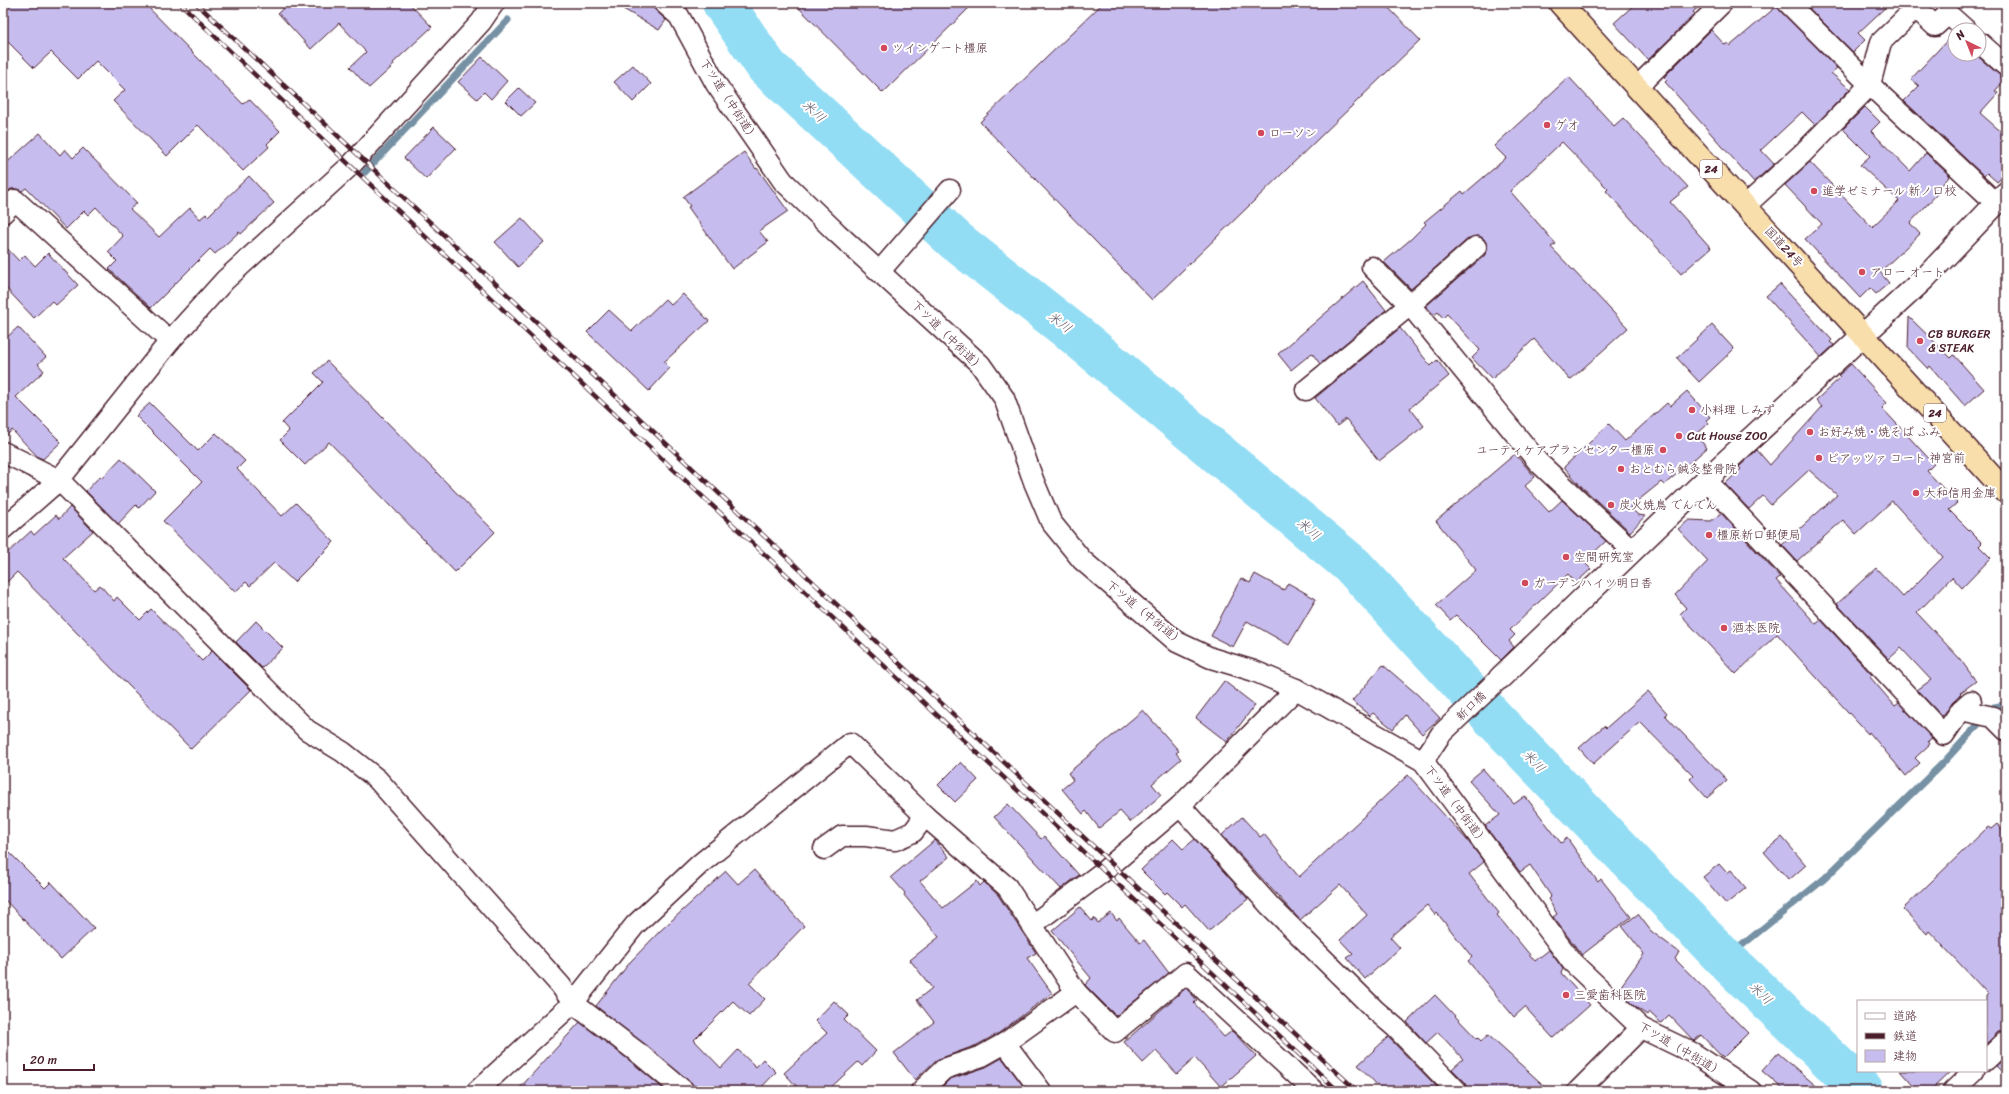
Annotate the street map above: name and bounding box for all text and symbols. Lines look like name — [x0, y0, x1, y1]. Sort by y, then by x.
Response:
north arrow — [1947, 22, 1987, 62]
text: N — [1951, 25, 1970, 45]
place label: ツインゲート橿原 — [892, 37, 988, 59]
marker: ツインゲート橿原 — [879, 43, 889, 53]
street label: 下ツ道（中街道） — [694, 54, 764, 146]
water label: 米川 — [797, 94, 831, 128]
place label: ゲオ — [1555, 114, 1579, 136]
marker: ゲオ — [1542, 120, 1552, 130]
place label: ローソン — [1269, 122, 1317, 144]
marker: ローソン — [1256, 128, 1266, 138]
road number: 24 — [1700, 160, 1722, 178]
place label: 進学ゼミナール 新ノ口校 — [1822, 180, 1956, 202]
marker: 進学ゼミナール 新ノ口校 — [1809, 186, 1819, 196]
street label: 国道24号 — [1759, 221, 1809, 273]
place label: アロー オート — [1870, 261, 1945, 283]
marker: アロー オート — [1857, 267, 1867, 277]
street label: 下ツ道（中街道） — [906, 295, 990, 377]
water label: 米川 — [1043, 305, 1077, 339]
place label: CB BURGER & STEAK — [1928, 323, 1991, 359]
marker: CB BURGER & STEAK — [1915, 336, 1925, 346]
place label: 小料理 しみず — [1700, 399, 1775, 421]
road number: 24 — [1924, 404, 1946, 422]
marker: 小料理 しみず — [1687, 405, 1697, 415]
place label: お好み焼・焼そば ふみ — [1818, 421, 1941, 443]
place label: Cut House ZOO — [1687, 425, 1768, 447]
marker: お好み焼・焼そば ふみ — [1805, 427, 1815, 437]
marker: Cut House ZOO — [1674, 431, 1684, 441]
place label: ユーティケアプランセンター橿原 — [1476, 439, 1655, 461]
marker: ユーティケアプランセンター橿原 — [1658, 445, 1668, 455]
place label: ピアッツァ コート 神宮前 — [1827, 447, 1965, 469]
marker: ピアッツァ コート 神宮前 — [1814, 453, 1824, 463]
place label: おとむら鍼灸整骨院 — [1629, 458, 1737, 480]
marker: おとむら鍼灸整骨院 — [1616, 464, 1626, 474]
place label: 大和信用金庫 — [1924, 482, 1996, 504]
marker: 大和信用金庫 — [1911, 488, 1921, 498]
place label: 炭火焼鳥 でんでん — [1619, 494, 1718, 516]
marker: 炭火焼鳥 でんでん — [1606, 500, 1616, 510]
water label: 米川 — [1292, 512, 1326, 546]
place label: 橿原新口郵便局 — [1717, 524, 1801, 546]
marker: 橿原新口郵便局 — [1704, 530, 1714, 540]
place label: 空間研究室 — [1574, 546, 1634, 568]
marker: 空間研究室 — [1561, 552, 1571, 562]
place label: ガーデンハイツ明日香 — [1533, 572, 1653, 594]
street label: 下ツ道（中街道） — [1101, 574, 1189, 652]
marker: ガーデンハイツ明日香 — [1520, 578, 1530, 588]
place label: 酒本医院 — [1732, 617, 1780, 639]
marker: 酒本医院 — [1719, 623, 1729, 633]
street label: 新口橋 — [1450, 686, 1492, 726]
water label: 米川 — [1517, 744, 1551, 778]
street label: 下ツ道（中街道） — [1418, 760, 1494, 850]
water label: 米川 — [1744, 976, 1778, 1010]
place label: 三愛歯科医院 — [1574, 984, 1646, 1006]
marker: 三愛歯科医院 — [1561, 990, 1571, 1000]
legend — [1857, 1000, 1987, 1072]
text: 道路 — [1893, 1005, 1917, 1027]
street label: 下ツ道（中街道） — [1634, 1015, 1728, 1083]
text: 鉄道 — [1893, 1025, 1917, 1047]
text: 建物 — [1893, 1045, 1917, 1067]
scale bar — [24, 1046, 94, 1072]
text: 20 m — [30, 1049, 57, 1071]

